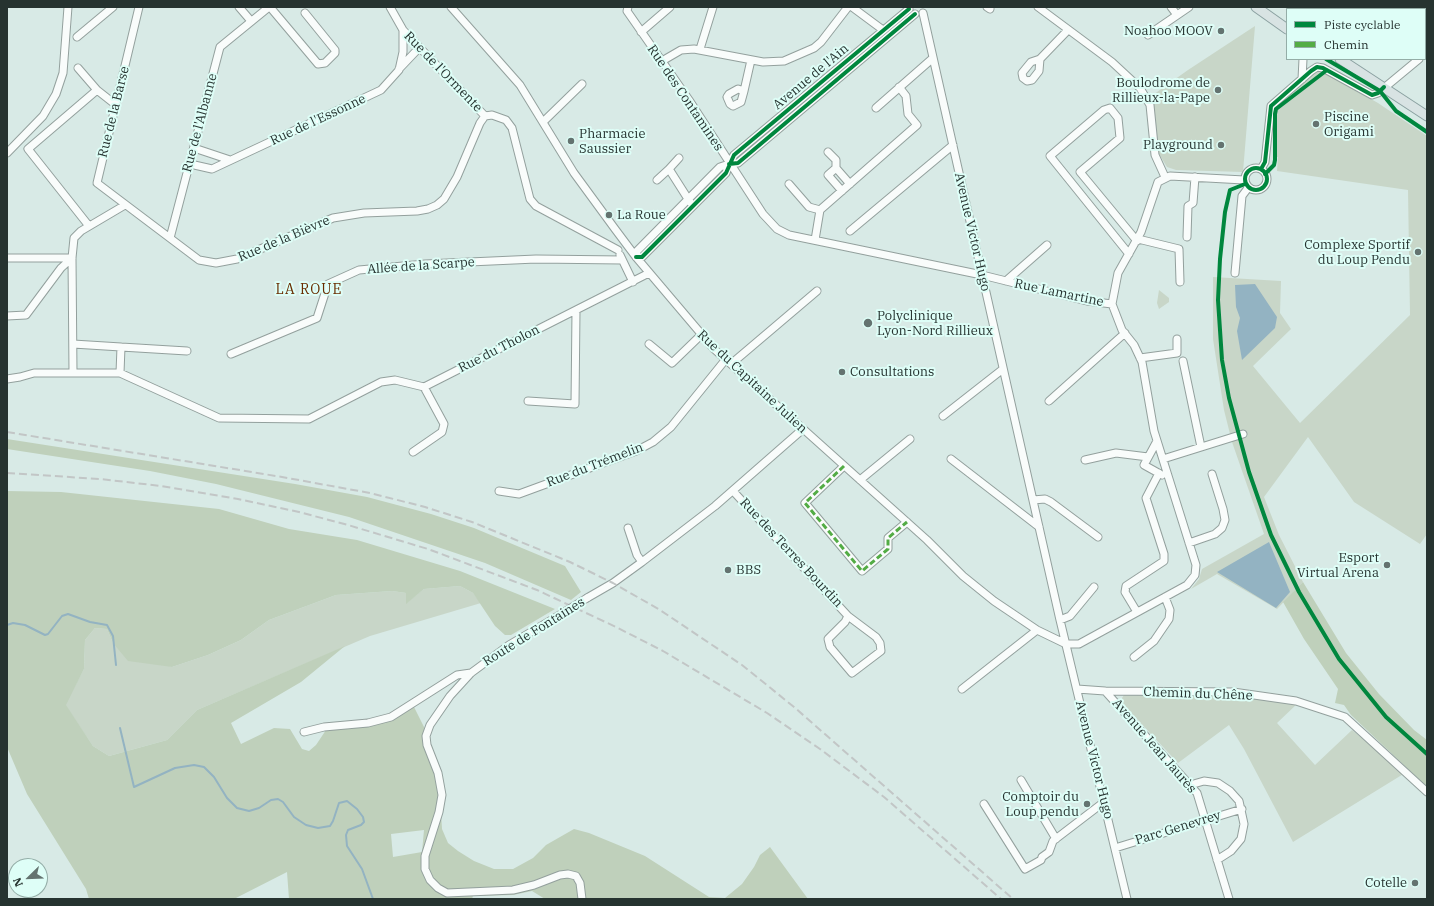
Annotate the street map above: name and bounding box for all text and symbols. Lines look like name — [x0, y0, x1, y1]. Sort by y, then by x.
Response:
legend — [1286, 8, 1426, 60]
text: Piste cyclable — [1324, 17, 1400, 32]
place label: Noahoo MOOV — [1124, 23, 1213, 39]
marker: Noahoo MOOV — [1216, 26, 1226, 36]
street label: Rue de l'Ormente — [401, 29, 485, 115]
text: Chemin — [1324, 37, 1369, 52]
street label: Avenue de l'Ain — [770, 41, 852, 113]
street label: Rue des Contamines — [644, 42, 726, 154]
street label: Rue de la Barse — [95, 65, 133, 159]
street label: Rue de l'Albanne — [179, 72, 221, 174]
place label: Boulodrome de Rillieux-la-Pape — [1112, 75, 1210, 106]
marker: Boulodrome de Rillieux-la-Pape — [1213, 85, 1223, 95]
street label: Rue de l'Essonne — [268, 91, 368, 149]
place label: Piscine Origami — [1324, 109, 1374, 140]
marker: Piscine Origami — [1311, 119, 1321, 129]
place label: Pharmacie Saussier — [579, 126, 645, 157]
marker: Pharmacie Saussier — [566, 136, 576, 146]
place label: Playground — [1143, 137, 1213, 153]
marker: Playground — [1216, 140, 1226, 150]
street label: Avenue Victor Hugo — [951, 171, 993, 293]
place label: La Roue — [617, 207, 666, 223]
marker: La Roue — [604, 210, 614, 220]
street label: Rue de la Bièvre — [236, 213, 332, 265]
place label: Complexe Sportif du Loup Pendu — [1304, 237, 1410, 268]
marker: Complexe Sportif du Loup Pendu — [1413, 247, 1423, 257]
street label: Allée de la Scarpe — [367, 254, 475, 278]
street label: Rue Lamartine — [1013, 276, 1105, 310]
district label: LA ROUE — [276, 282, 342, 298]
place label: Polyclinique Lyon-Nord Rillieux — [877, 308, 993, 339]
marker: Polyclinique Lyon-Nord Rillieux — [862, 317, 874, 329]
street label: Rue du Tholon — [456, 322, 542, 376]
street label: Rue du Capitaine Julien — [694, 327, 810, 437]
place label: Consultations — [850, 364, 934, 380]
marker: Consultations — [837, 367, 847, 377]
street label: Rue du Trémelin — [544, 439, 646, 491]
street label: Rue des Terres Bourdin — [736, 495, 846, 611]
place label: Esport Virtual Arena — [1297, 550, 1379, 581]
marker: Esport Virtual Arena — [1382, 560, 1392, 570]
place label: BBS — [736, 562, 761, 578]
marker: BBS — [723, 565, 733, 575]
street label: Route de Fontaines — [480, 594, 588, 670]
street label: Chemin du Chêne — [1143, 684, 1253, 704]
street label: Avenue Jean Jaurès — [1109, 696, 1199, 796]
street label: Avenue Victor Hugo — [1072, 699, 1116, 821]
place label: Comptoir du Loup pendu — [1002, 789, 1079, 820]
marker: Comptoir du Loup pendu — [1082, 799, 1092, 809]
street label: Parc Genevrey — [1133, 808, 1223, 848]
north arrow — [8, 858, 48, 898]
place label: Cotelle — [1365, 875, 1407, 891]
text: N — [10, 876, 26, 889]
marker: Cotelle — [1410, 878, 1420, 888]

